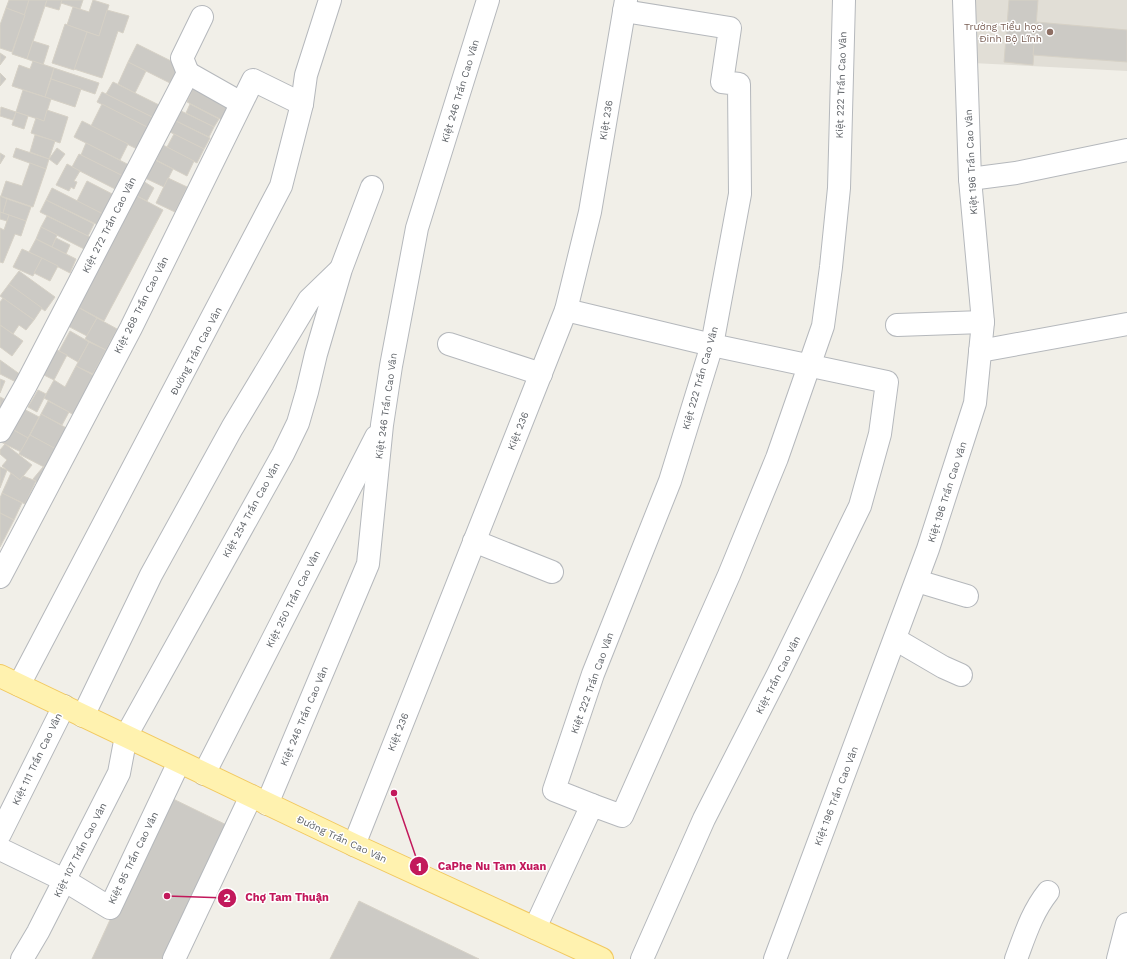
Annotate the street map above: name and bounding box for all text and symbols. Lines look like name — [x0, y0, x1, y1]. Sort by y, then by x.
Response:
place label: Trường Tiểu học Đinh Bộ Lĩnh — [964, 21, 1042, 44]
marker: Trường Tiểu học Đinh Bộ Lĩnh — [1045, 27, 1055, 37]
street label: Kiệt 222 Trần Cao Vân — [834, 31, 848, 139]
street label: Kiệt 246 Trần Cao Vân — [439, 38, 481, 144]
street label: Kiệt 236 — [597, 99, 615, 141]
street label: Kiệt 196 Trần Cao Vân — [963, 109, 979, 215]
street label: Kiệt 272 Trần Cao Vân — [80, 175, 138, 275]
street label: Kiệt 268 Trần Cao Vân — [112, 255, 170, 355]
street label: Đường Trần Cao Vân — [168, 305, 224, 397]
street label: Kiệt 222 Trần Cao Vân — [680, 325, 720, 431]
street label: Kiệt 246 Trần Cao Vân — [373, 352, 399, 460]
street label: Kiệt 236 — [505, 410, 531, 452]
street label: Kiệt 196 Trần Cao Vân — [925, 440, 969, 544]
street label: Kiệt 254 Trần Cao Vân — [220, 460, 282, 560]
street label: Kiệt 250 Trần Cao Vân — [264, 549, 322, 649]
street label: Kiệt 222 Trần Cao Vân — [569, 631, 615, 735]
street label: Kiệt Trần Cao Vân — [754, 634, 802, 716]
street label: Kiệt 246 Trần Cao Vân — [278, 665, 330, 767]
street label: Kiệt 111 Trần Cao Vân — [10, 711, 64, 807]
street label: Kiệt 236 — [385, 711, 411, 753]
street label: Kiệt 196 Trần Cao Vân — [812, 745, 860, 847]
street label: Kiệt 107 Trần Cao Vân — [51, 801, 109, 899]
street label: Kiệt 95 Trần Cao Vân — [106, 810, 160, 906]
street label: Đường Trần Cao Vân — [295, 813, 389, 865]
callout: CaPhe Nu Tam Xuan — [409, 855, 554, 878]
text: 1 — [416, 860, 422, 874]
text: CaPhe Nu Tam Xuan — [438, 860, 546, 873]
callout: Chợ Tam Thuận — [217, 886, 337, 909]
text: 2 — [223, 891, 231, 905]
text: Chợ Tam Thuận — [245, 891, 329, 904]

